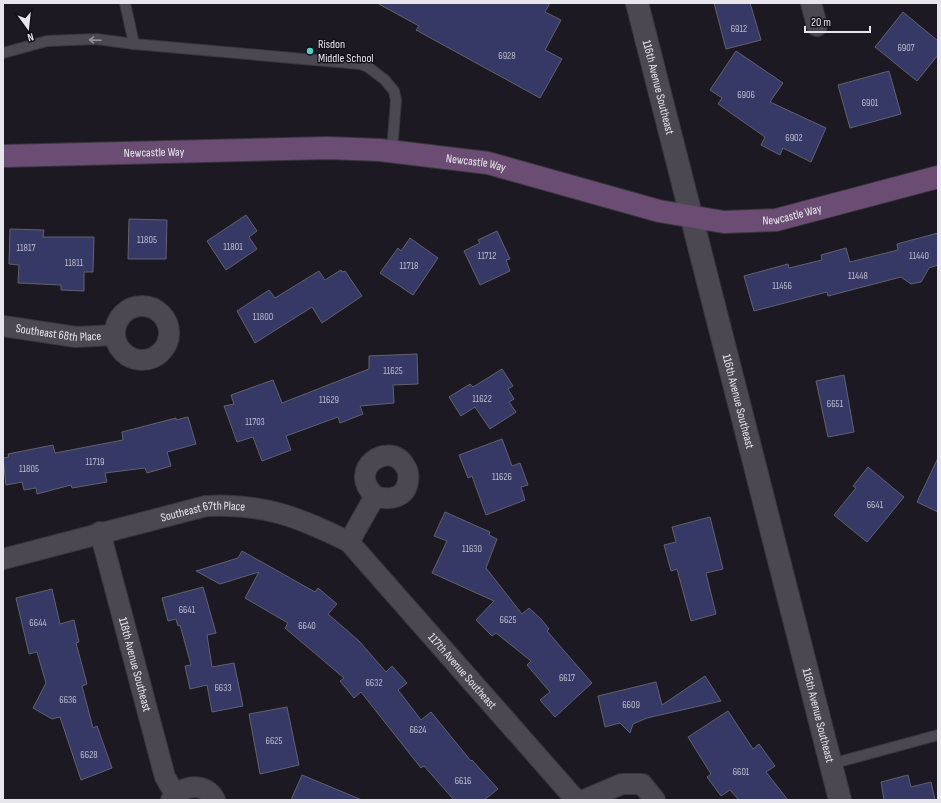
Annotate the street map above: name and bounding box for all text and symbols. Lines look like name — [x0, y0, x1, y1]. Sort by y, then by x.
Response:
north arrow — [8, 8, 48, 48]
scale bar — [805, 8, 870, 34]
text: 20 m — [811, 15, 831, 30]
house number: 6912 — [731, 23, 747, 35]
text: N — [26, 30, 35, 44]
one-way arrow — [89, 36, 102, 43]
place label: Risdon Middle School — [318, 37, 374, 66]
street label: 116th Avenue Southeast — [639, 39, 677, 137]
house number: 6907 — [897, 42, 915, 54]
marker: Risdon Middle School — [305, 46, 315, 56]
house number: 6928 — [498, 50, 516, 62]
house number: 6906 — [737, 89, 755, 101]
house number: 6901 — [862, 97, 879, 109]
house number: 6902 — [785, 132, 803, 144]
street label: Newcastle Way — [124, 145, 185, 161]
street label: Newcastle Way — [445, 151, 508, 176]
street label: Newcastle Way — [762, 201, 824, 229]
house number: 11805 — [137, 234, 157, 246]
house number: 11801 — [223, 241, 243, 253]
house number: 11817 — [17, 242, 35, 254]
house number: 11712 — [478, 250, 496, 262]
house number: 11440 — [909, 250, 929, 262]
house number: 11811 — [65, 257, 84, 269]
house number: 11718 — [400, 260, 418, 272]
house number: 11448 — [848, 270, 868, 282]
house number: 11456 — [772, 280, 792, 292]
house number: 11800 — [253, 311, 273, 323]
street label: Southeast 68th Place — [15, 321, 102, 345]
street label: 116th Avenue Southeast — [719, 352, 757, 451]
house number: 11625 — [383, 365, 403, 377]
house number: 11622 — [472, 393, 492, 405]
house number: 11629 — [319, 394, 339, 406]
house number: 6651 — [827, 398, 844, 410]
house number: 11703 — [245, 416, 265, 428]
house number: 11719 — [86, 456, 104, 468]
house number: 11805 — [19, 463, 39, 475]
house number: 11626 — [492, 471, 512, 483]
street label: Southeast 67th Place — [159, 499, 246, 526]
house number: 6641 — [867, 499, 884, 511]
house number: 11630 — [462, 543, 482, 555]
house number: 6641 — [179, 604, 196, 616]
house number: 6625 — [500, 614, 516, 626]
street label: 118th Avenue Southeast — [115, 616, 154, 714]
house number: 6644 — [29, 617, 47, 629]
house number: 6640 — [298, 620, 316, 632]
street label: 117th Avenue Southeast — [424, 630, 500, 713]
street label: 116th Avenue Southeast — [799, 666, 837, 765]
house number: 6617 — [559, 672, 575, 684]
house number: 6632 — [365, 677, 383, 689]
house number: 6633 — [214, 682, 232, 694]
house number: 6636 — [59, 694, 77, 706]
house number: 6609 — [622, 699, 640, 711]
house number: 6624 — [409, 724, 427, 736]
house number: 6625 — [266, 735, 282, 747]
house number: 6628 — [80, 749, 98, 761]
house number: 6601 — [733, 766, 750, 778]
house number: 6616 — [455, 775, 471, 787]

